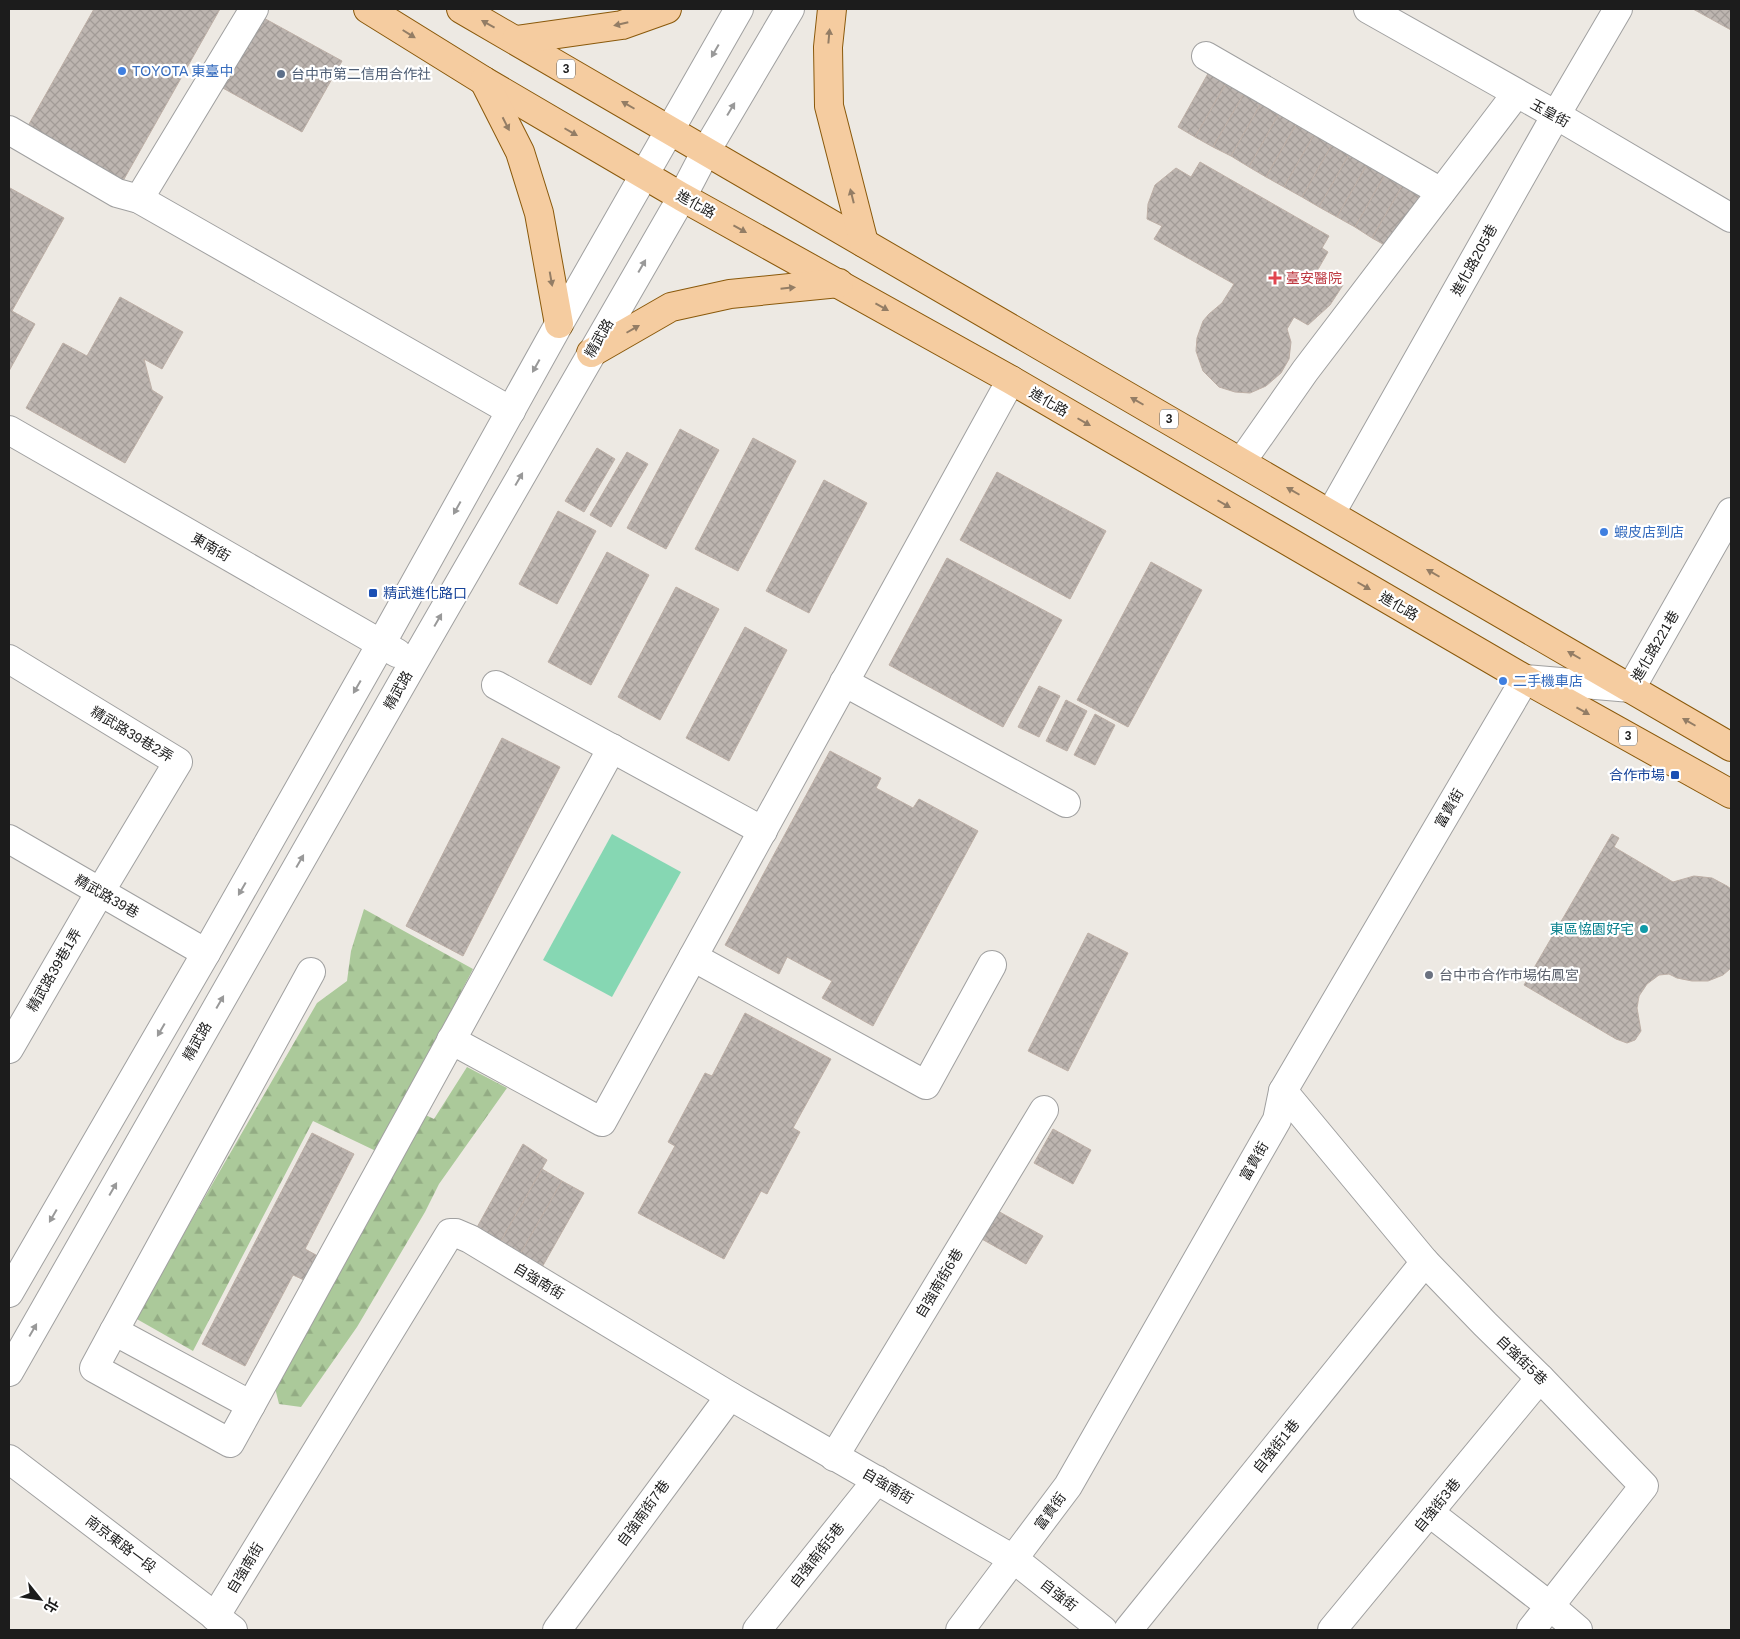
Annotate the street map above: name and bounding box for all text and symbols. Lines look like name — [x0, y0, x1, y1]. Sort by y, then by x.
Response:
one-way arrow — [481, 19, 494, 28]
one-way arrow — [613, 20, 628, 28]
one-way arrow — [825, 28, 833, 44]
one-way arrow — [403, 30, 416, 39]
one-way arrow — [711, 44, 719, 59]
road number: 3 — [557, 60, 575, 78]
place label: TOYOTA 東臺中 — [132, 63, 233, 79]
marker: TOYOTA 東臺中 — [116, 65, 128, 77]
place label: 台中市第二信用合作社 — [291, 66, 431, 82]
marker: 台中市第二信用合作社 — [275, 68, 287, 80]
street label: 玉皇街 — [1528, 96, 1572, 130]
one-way arrow — [622, 101, 635, 110]
one-way arrow — [727, 102, 736, 115]
one-way arrow — [502, 117, 510, 131]
one-way arrow — [565, 127, 578, 136]
street label: 進化路 — [674, 187, 718, 221]
one-way arrow — [848, 189, 856, 204]
street label: 進化路205巷 — [1448, 221, 1500, 299]
one-way arrow — [734, 224, 747, 233]
one-way arrow — [637, 260, 646, 273]
place label: 臺安醫院 — [1286, 270, 1342, 286]
marker: 臺安醫院 — [1268, 271, 1282, 285]
one-way arrow — [547, 272, 555, 287]
one-way arrow — [780, 284, 796, 292]
one-way arrow — [874, 303, 889, 311]
street label: 精武路 — [582, 316, 616, 360]
one-way arrow — [626, 325, 639, 334]
one-way arrow — [531, 360, 540, 373]
street label: 進化路 — [1027, 385, 1071, 419]
one-way arrow — [1131, 396, 1144, 405]
road number: 3 — [1160, 409, 1178, 428]
one-way arrow — [1077, 418, 1090, 427]
one-way arrow — [514, 472, 523, 485]
one-way arrow — [1286, 486, 1300, 495]
one-way arrow — [1217, 499, 1231, 508]
one-way arrow — [452, 502, 461, 515]
place label: 蝦皮店到店 — [1614, 524, 1684, 540]
marker: 蝦皮店到店 — [1598, 526, 1610, 538]
street label: 東南街 — [189, 530, 233, 564]
one-way arrow — [1427, 568, 1440, 577]
one-way arrow — [1358, 581, 1371, 590]
place label: 精武進化路口 — [383, 585, 467, 601]
marker: 精武進化路口 — [367, 587, 379, 599]
street label: 進化路 — [1377, 589, 1421, 623]
street label: 進化路221巷 — [1628, 608, 1682, 684]
one-way arrow — [434, 612, 442, 627]
one-way arrow — [1566, 651, 1581, 659]
street label: 精武路 — [381, 668, 415, 712]
place label: 二手機車店 — [1513, 673, 1583, 689]
marker: 二手機車店 — [1497, 675, 1509, 687]
one-way arrow — [353, 679, 361, 694]
street label: 精武路39巷2弄 — [88, 703, 176, 765]
one-way arrow — [1576, 707, 1590, 715]
one-way arrow — [1683, 718, 1696, 727]
road number: 3 — [1619, 726, 1637, 746]
place label: 合作市場 — [1609, 767, 1665, 783]
marker: 合作市場 — [1669, 769, 1681, 781]
street label: 富貴街 — [1432, 786, 1466, 830]
one-way arrow — [296, 854, 305, 867]
street label: 精武路39巷 — [72, 871, 142, 921]
one-way arrow — [238, 881, 246, 896]
place label: 東區恊園好宅 — [1550, 921, 1634, 937]
marker: 東區恊園好宅 — [1638, 923, 1650, 935]
street label: 精武路39巷1弄 — [24, 926, 84, 1014]
place label: 台中市合作市場佑鳳宮 — [1439, 967, 1579, 983]
marker: 台中市合作市場佑鳳宮 — [1423, 969, 1435, 981]
one-way arrow — [215, 995, 224, 1009]
street label: 精武路 — [180, 1019, 214, 1063]
one-way arrow — [157, 1023, 166, 1036]
street label: 富貴街 — [1237, 1139, 1271, 1183]
one-way arrow — [109, 1182, 118, 1195]
one-way arrow — [49, 1209, 58, 1222]
street label: 自強南街6巷 — [912, 1246, 966, 1320]
street label: 自強南街 — [511, 1260, 567, 1302]
one-way arrow — [29, 1323, 37, 1337]
street label: 自強街5巷 — [1493, 1332, 1551, 1388]
street label: 自強街1巷 — [1250, 1416, 1302, 1476]
street label: 自強南街 — [860, 1465, 916, 1507]
street label: 自強街3巷 — [1411, 1475, 1463, 1535]
street label: 自強南街7巷 — [614, 1477, 672, 1549]
street label: 富貴街 — [1031, 1489, 1069, 1533]
street label: 南京東路一段 — [83, 1512, 159, 1576]
street label: 自強南街5巷 — [787, 1519, 847, 1591]
street label: 自強南街 — [224, 1540, 266, 1596]
north arrow — [15, 1574, 65, 1624]
street label: 自強街 — [1038, 1576, 1080, 1614]
text: 北 — [41, 1595, 62, 1616]

